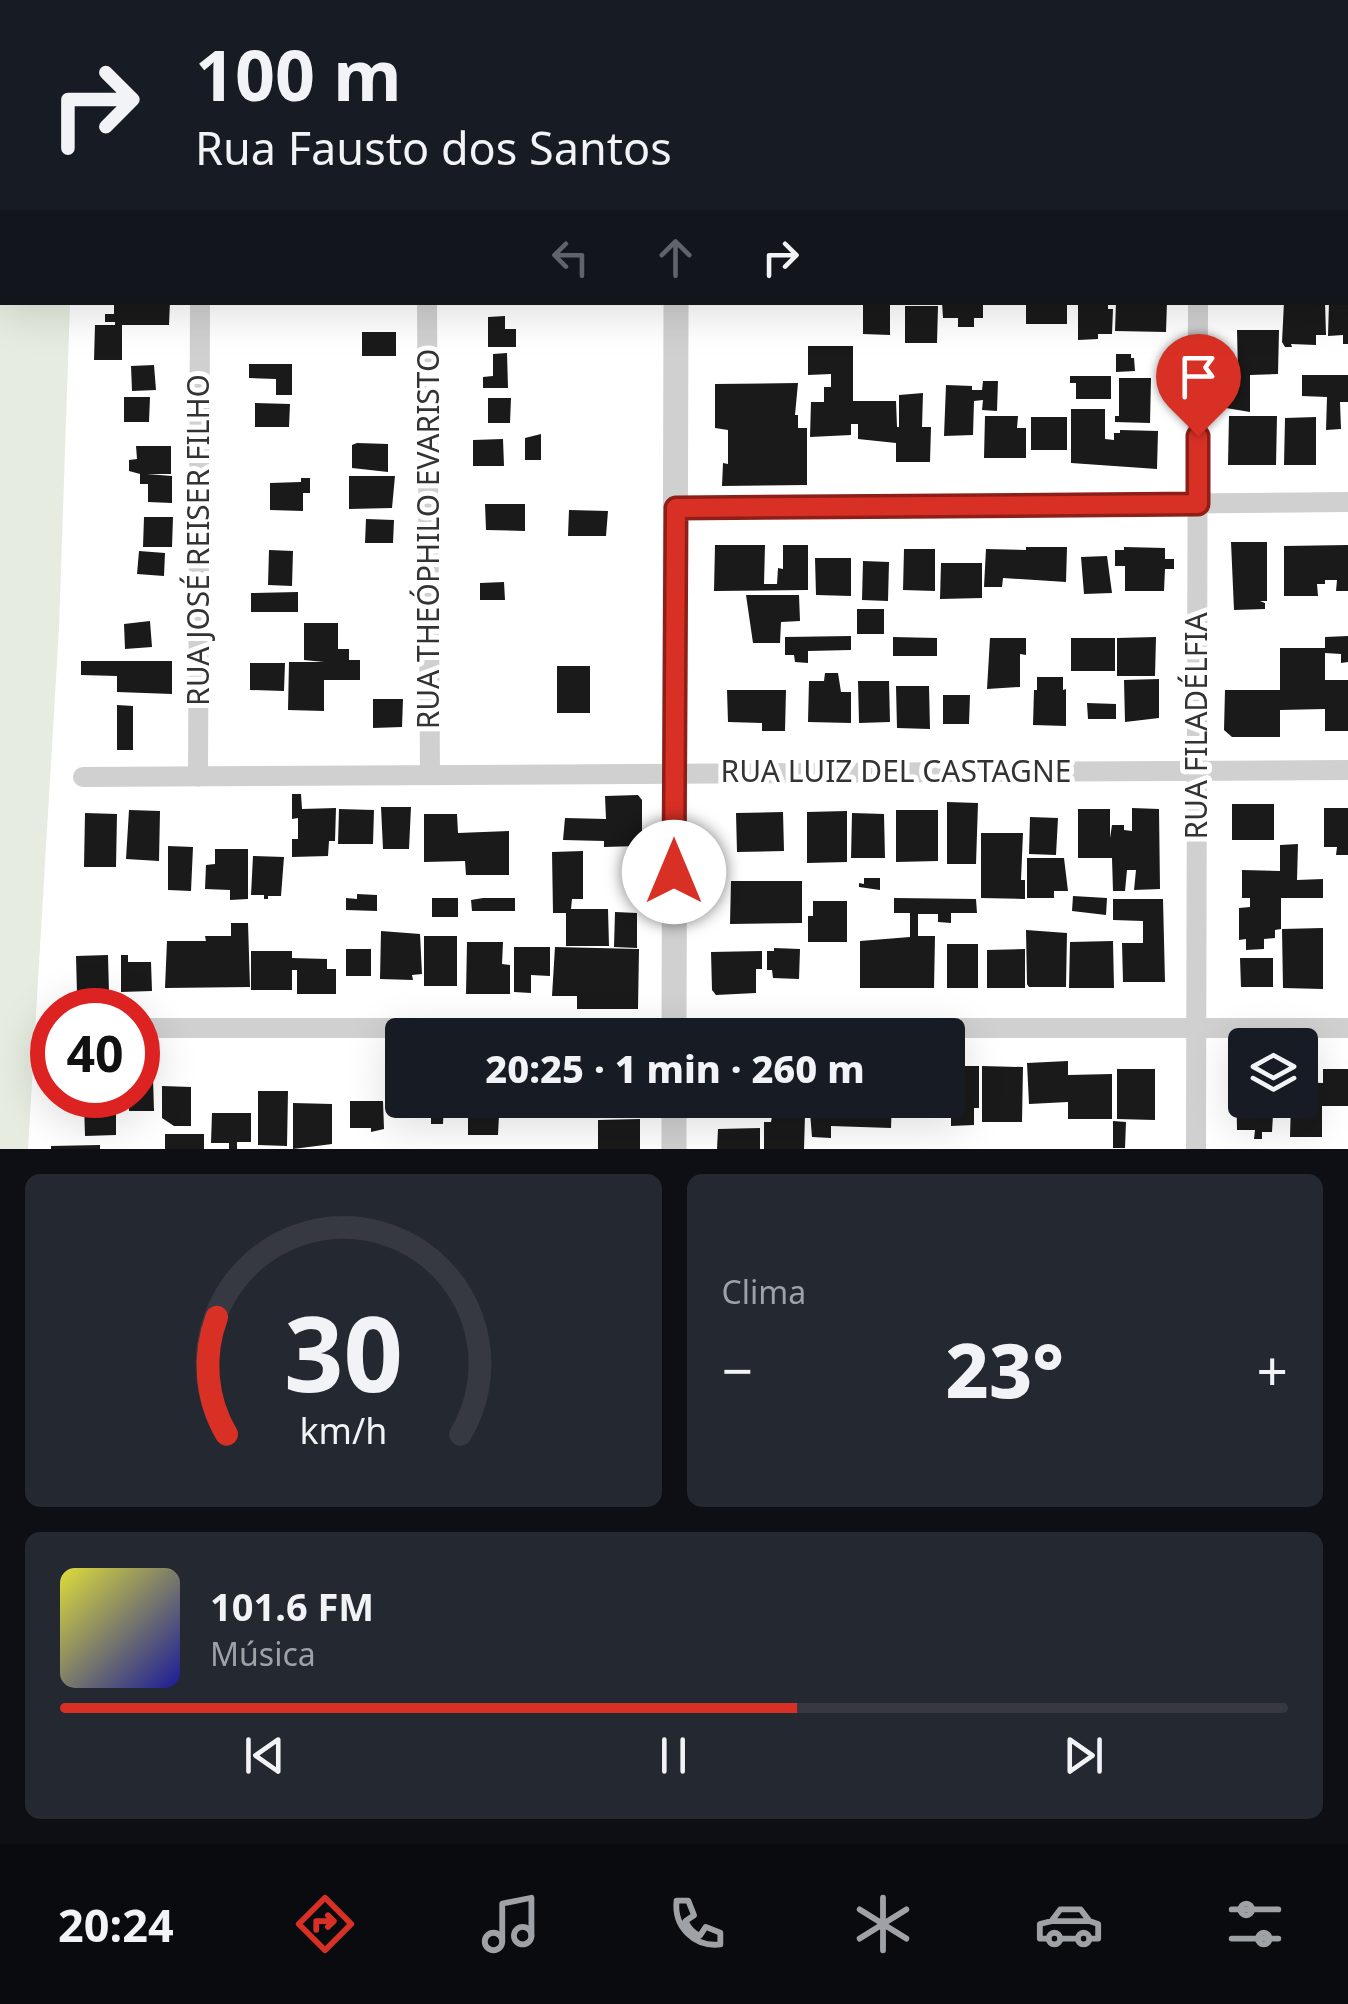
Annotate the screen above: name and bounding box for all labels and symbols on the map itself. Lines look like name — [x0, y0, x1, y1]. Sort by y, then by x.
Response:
pin — [1156, 334, 1241, 437]
street label: RUA THEÓPHILO EVARISTO — [407, 349, 448, 729]
street label: RUA JOSÉ REISER FILHO — [177, 374, 218, 706]
street label: RUA FILADÉLFIA — [1175, 612, 1216, 840]
street label: RUA LUIZ DEL CASTAGNE — [721, 750, 1071, 791]
position arrow — [622, 820, 726, 924]
speed limit sign: 40 — [30, 988, 160, 1118]

